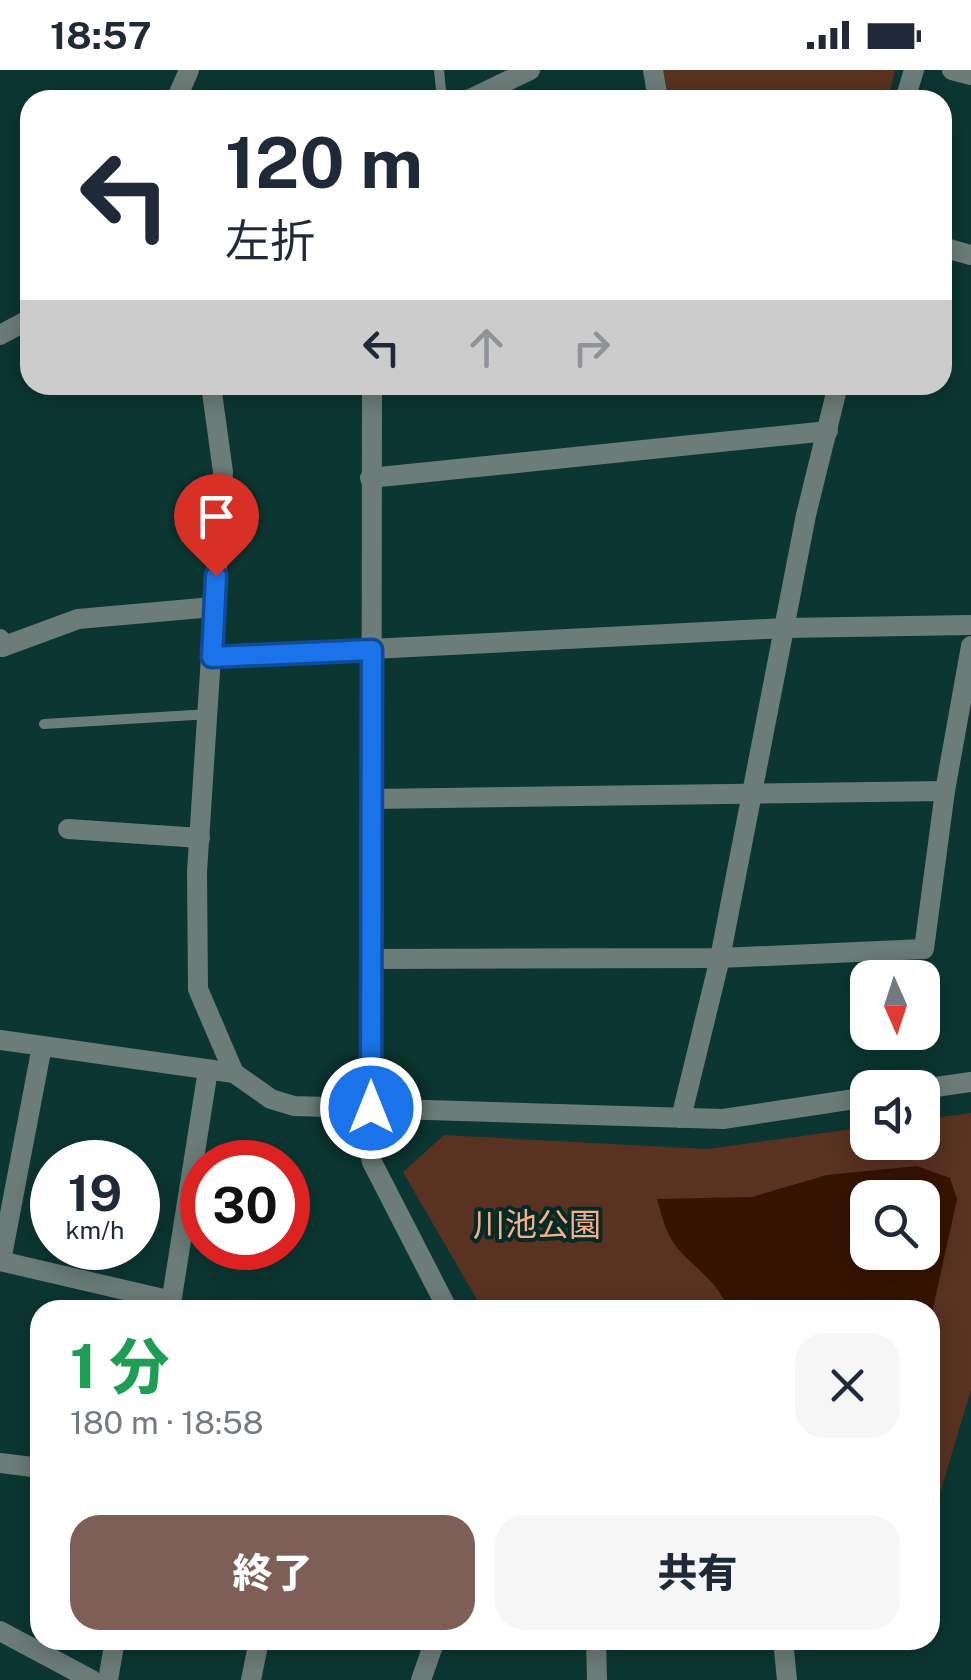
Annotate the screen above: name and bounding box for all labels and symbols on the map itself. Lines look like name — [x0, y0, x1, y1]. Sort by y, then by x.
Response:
pin — [174, 474, 259, 577]
north arrow — [850, 960, 940, 1050]
position arrow — [319, 1056, 423, 1160]
speed limit sign: 30 — [180, 1140, 310, 1270]
park label: 川池公園 — [473, 1206, 601, 1243]

